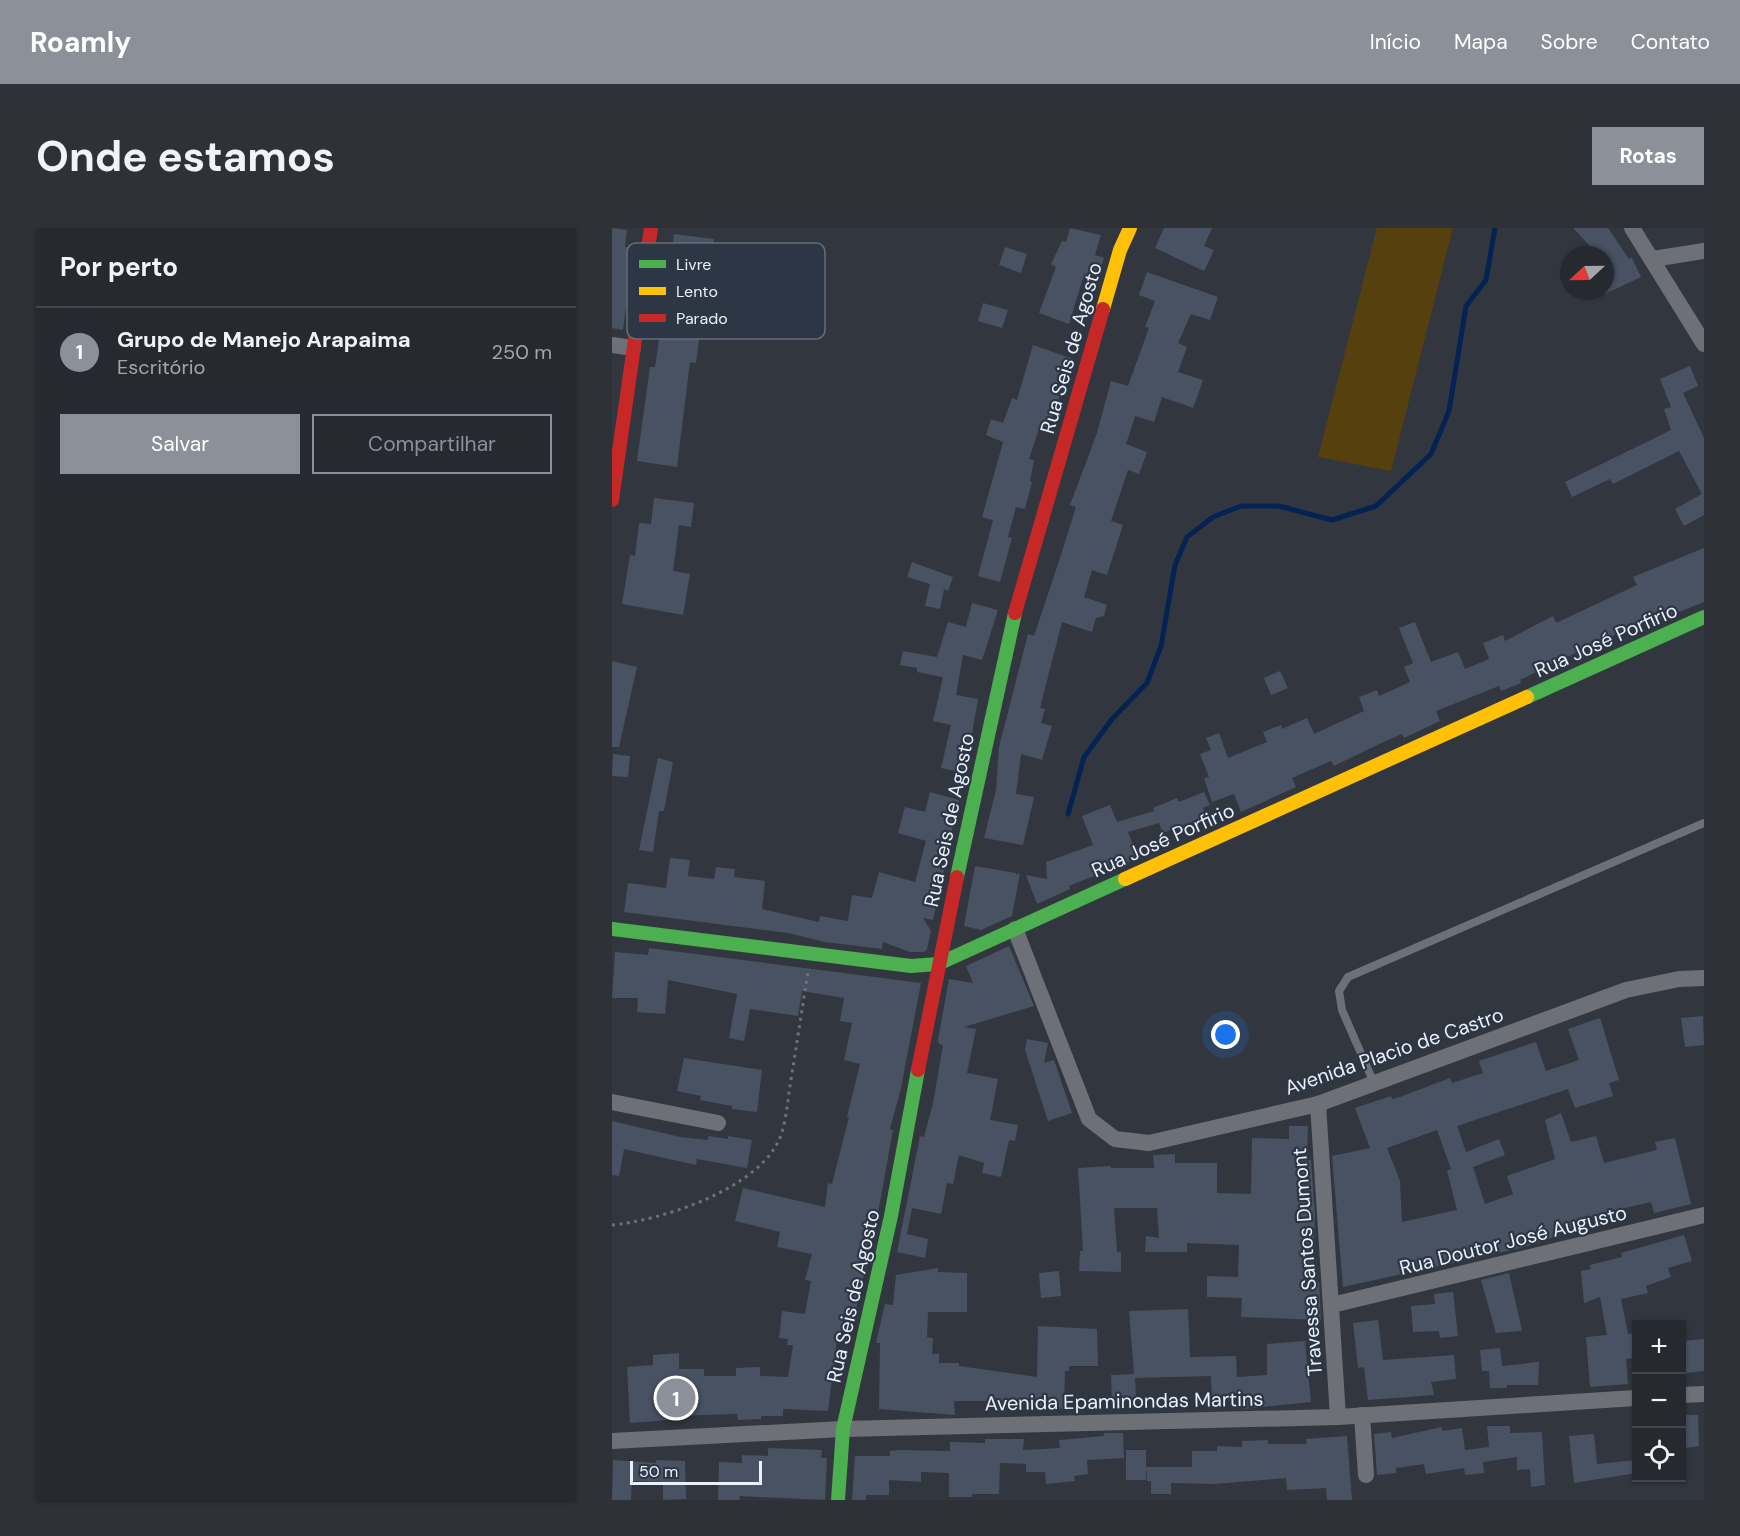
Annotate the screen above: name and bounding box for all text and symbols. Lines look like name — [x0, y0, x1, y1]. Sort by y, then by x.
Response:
text: Roamly — [30, 24, 131, 61]
text: Início — [1370, 28, 1421, 56]
text: Mapa — [1454, 28, 1508, 56]
text: Sobre — [1541, 28, 1598, 56]
text: Contato — [1631, 28, 1710, 56]
button: Rotas — [1592, 127, 1704, 185]
text: Onde estamos — [36, 129, 335, 184]
legend — [627, 243, 825, 339]
north arrow — [1560, 246, 1614, 300]
text: Por perto — [60, 250, 178, 284]
text: Livre — [676, 254, 711, 275]
street label: Rua Seis de Agosto — [1034, 259, 1108, 437]
text: Lento — [676, 281, 718, 302]
text: Parado — [676, 308, 728, 329]
text: Grupo de Manejo Arapaima — [117, 325, 411, 354]
text: 1 — [76, 339, 83, 365]
text: 250 m — [491, 339, 552, 365]
text: Escritório — [117, 354, 205, 380]
button: Salvar — [60, 414, 300, 474]
button: Compartilhar — [312, 414, 552, 474]
street label: Rua José Porfirio — [1530, 597, 1682, 683]
street label: Rua Seis de Agosto — [918, 731, 980, 909]
street label: Rua José Porfirio — [1087, 797, 1239, 883]
street label: Avenida Placio de Castro — [1281, 1001, 1507, 1101]
your location — [1211, 1020, 1240, 1049]
street label: Travessa Santos Dumont — [1286, 1147, 1328, 1377]
street label: Rua Doutor José Augusto — [1397, 1199, 1629, 1281]
street label: Rua Seis de Agosto — [820, 1207, 886, 1385]
map controls — [1632, 1320, 1686, 1482]
button: + — [1632, 1320, 1686, 1374]
button: − — [1632, 1374, 1686, 1428]
pin: 1 — [656, 1376, 696, 1420]
street label: Avenida Epaminondas Martins — [984, 1386, 1264, 1416]
button: locate — [1632, 1428, 1686, 1482]
scale bar — [630, 1458, 762, 1486]
text: 50 m — [639, 1461, 678, 1482]

